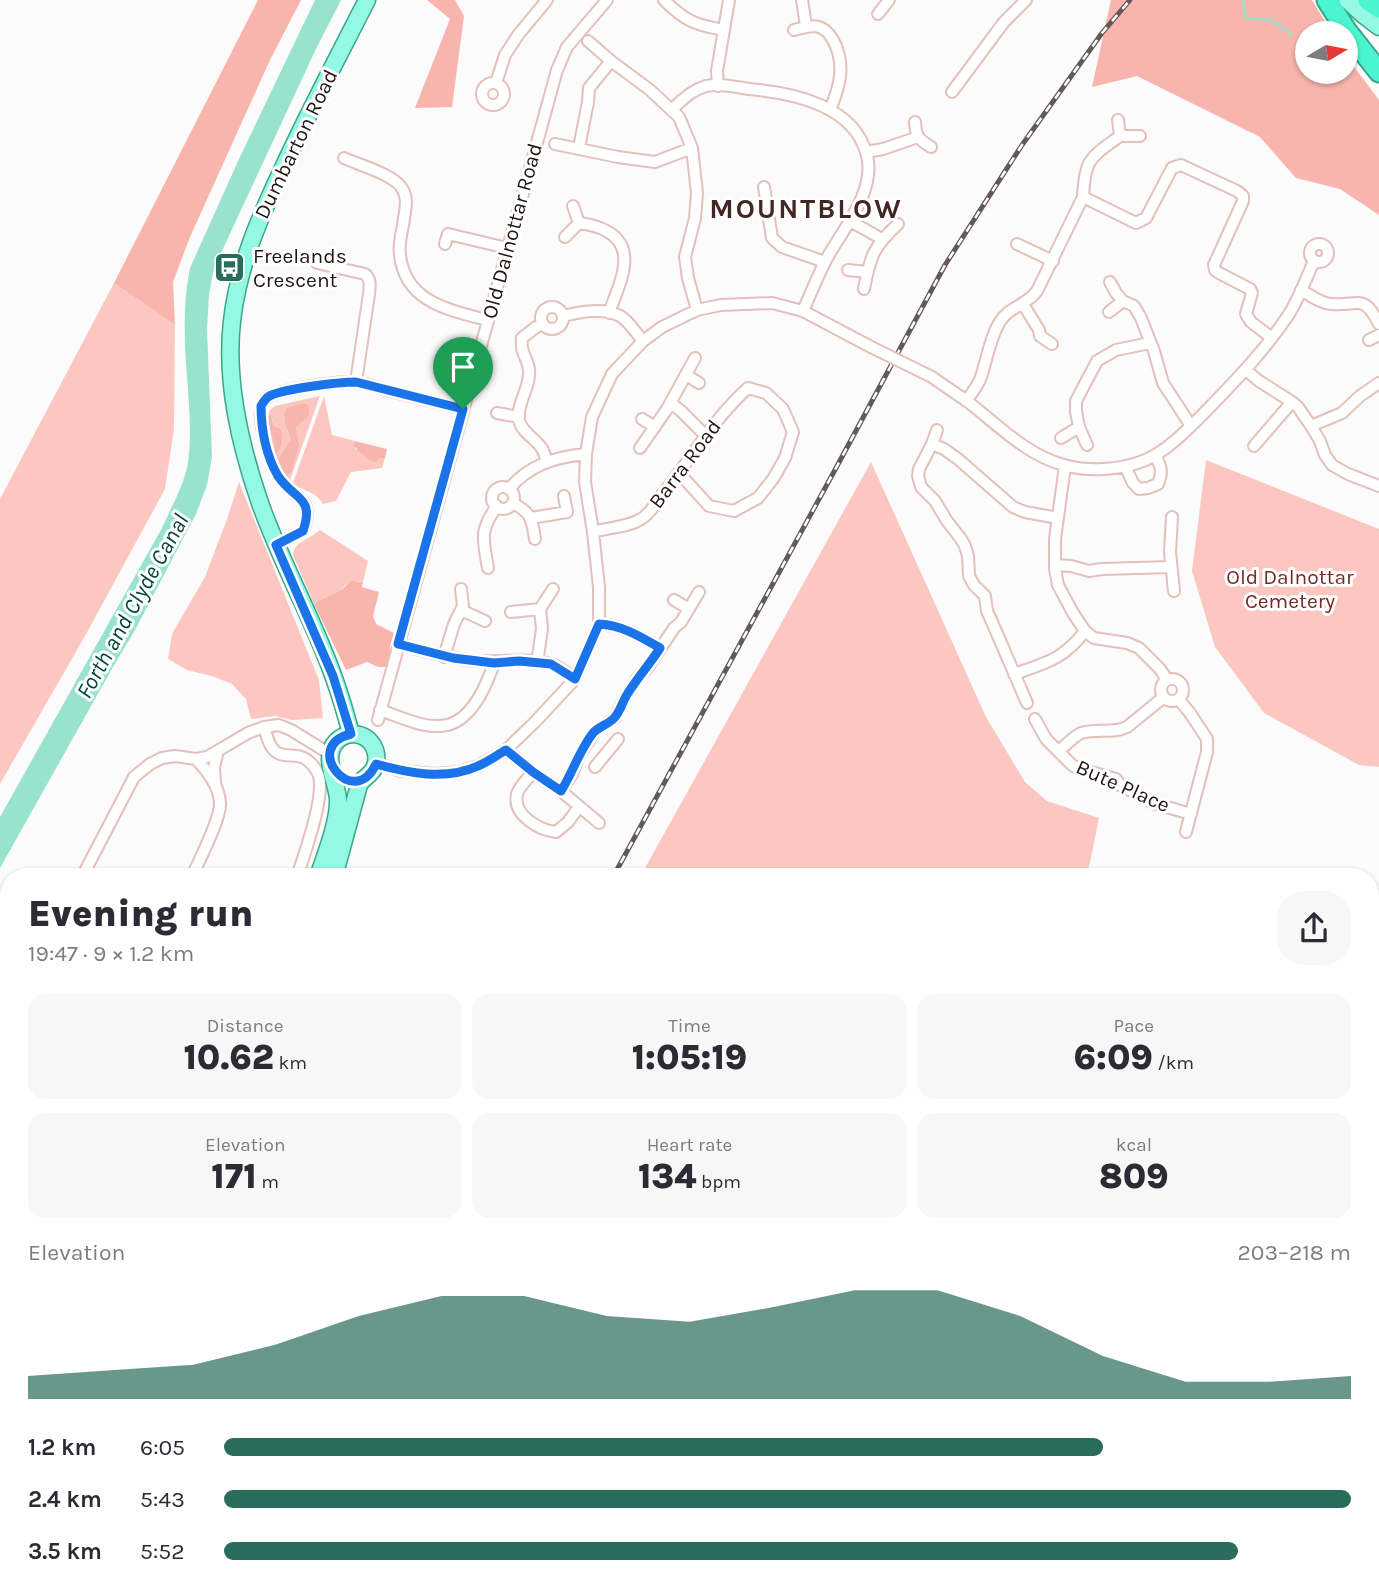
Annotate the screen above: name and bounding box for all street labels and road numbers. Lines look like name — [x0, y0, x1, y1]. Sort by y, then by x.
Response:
street label: Dumbarton Road — [249, 65, 343, 223]
street label: Old Dalnottar Road — [477, 141, 547, 321]
street label: Barra Road — [644, 415, 726, 513]
street label: Bute Place — [1072, 755, 1174, 817]

